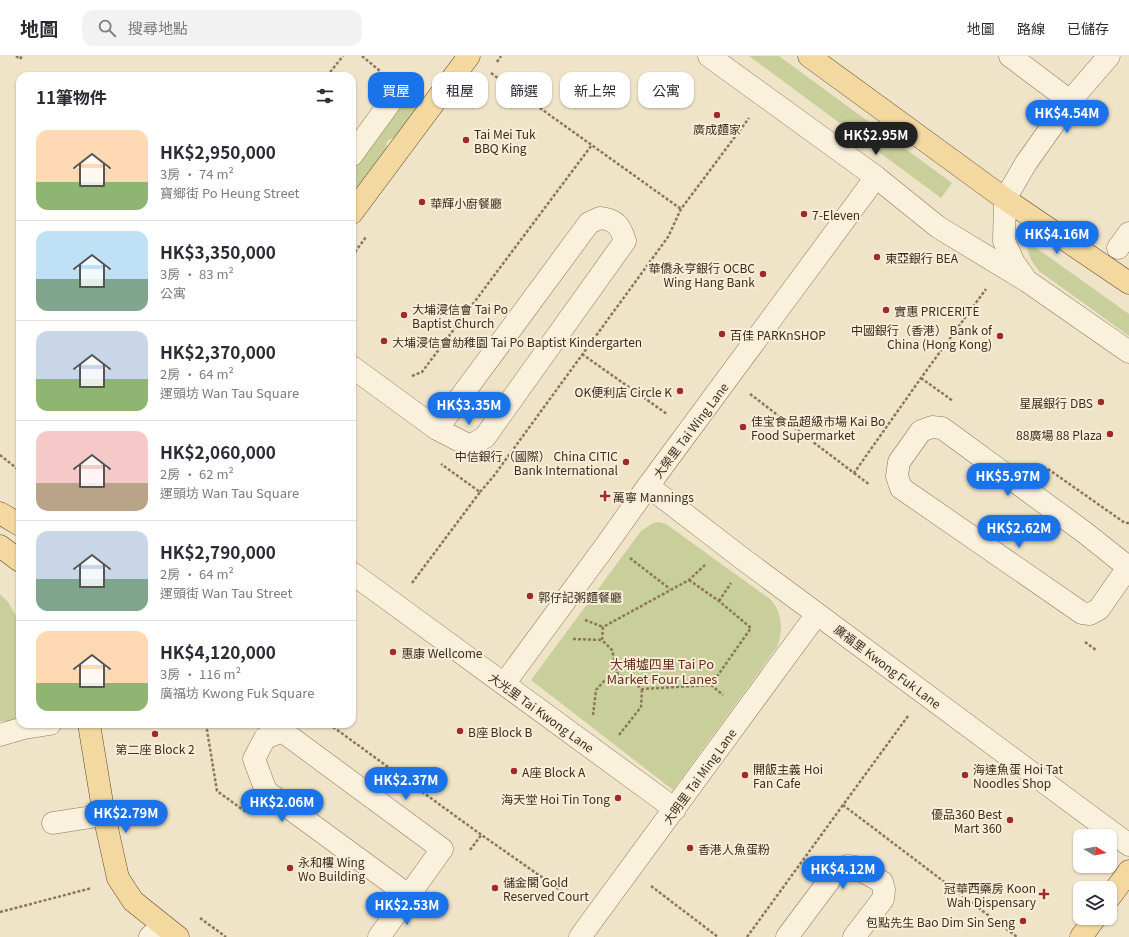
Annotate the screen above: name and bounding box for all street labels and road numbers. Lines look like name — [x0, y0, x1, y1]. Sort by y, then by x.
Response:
street label: 大榮里 Tai Wing Lane — [648, 378, 732, 481]
street label: 廣福里 Kwong Fuk Lane — [831, 620, 945, 712]
street label: 大光里 Tai Kwong Lane — [486, 668, 598, 756]
street label: 大明里 Tai Ming Lane — [658, 724, 740, 827]

